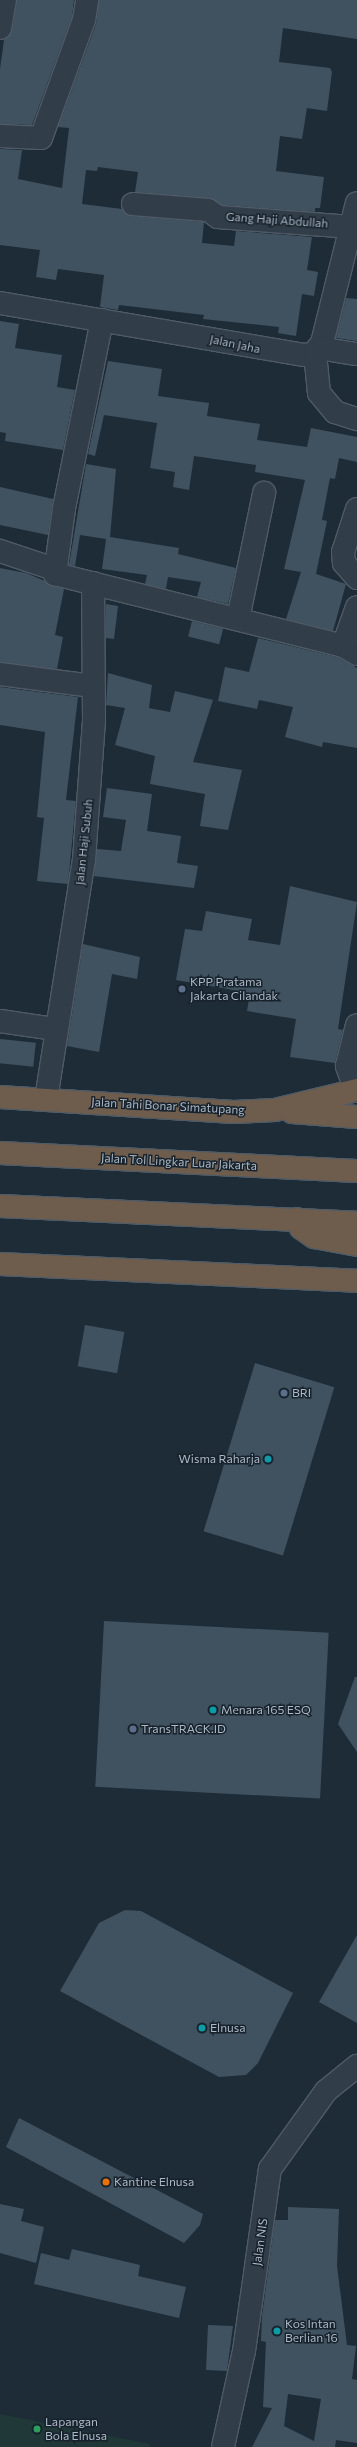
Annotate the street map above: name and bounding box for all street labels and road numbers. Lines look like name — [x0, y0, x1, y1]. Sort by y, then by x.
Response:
street label: Gang Haji Abdullah — [225, 209, 329, 231]
street label: Jalan Jaha — [208, 332, 262, 356]
street label: Jalan Haji Subuh — [72, 798, 96, 886]
street label: Jalan Tahi Bonar Simatupang — [91, 1095, 245, 1117]
street label: Jalan Tol Lingkar Luar Jakarta — [101, 1151, 257, 1173]
street label: Jalan NIS — [250, 2217, 270, 2267]

